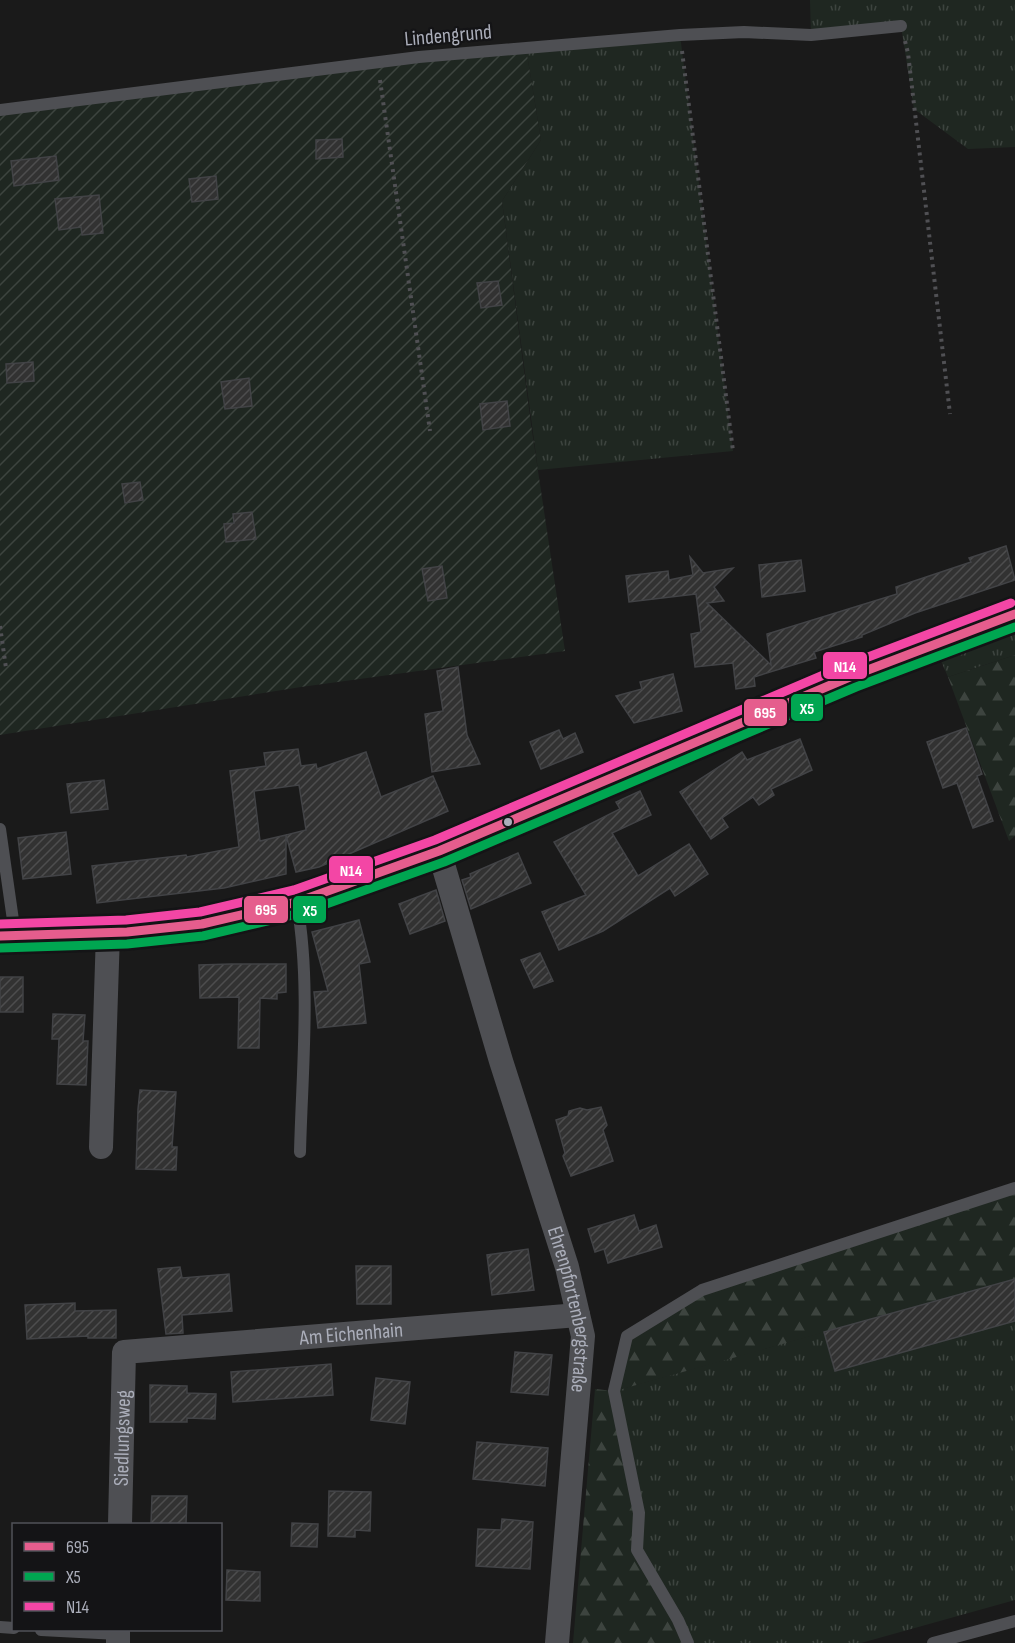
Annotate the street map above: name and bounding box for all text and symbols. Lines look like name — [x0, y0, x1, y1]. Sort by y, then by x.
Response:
street label: Lindengrund — [403, 19, 493, 52]
line badge: N14 — [822, 651, 868, 680]
text: N14 — [834, 658, 857, 677]
line badge: X5 — [790, 693, 824, 722]
line badge: 695 — [743, 698, 788, 727]
text: X5 — [799, 700, 814, 719]
text: 695 — [754, 704, 776, 723]
unlabelled marker — [502, 816, 514, 828]
line badge: N14 — [328, 855, 374, 884]
text: N14 — [340, 862, 363, 881]
line badge: 695 — [243, 895, 289, 924]
line badge: X5 — [292, 895, 327, 924]
text: 695 — [255, 901, 277, 920]
text: X5 — [302, 902, 317, 921]
street label: Ehrenpfortenbergstraße — [542, 1223, 595, 1394]
street label: Am Eichenhain — [298, 1317, 404, 1351]
street label: Siedlungsweg — [109, 1390, 136, 1486]
legend — [12, 1523, 222, 1631]
text: 695 — [66, 1537, 89, 1558]
text: X5 — [65, 1567, 81, 1588]
text: N14 — [66, 1597, 89, 1618]

